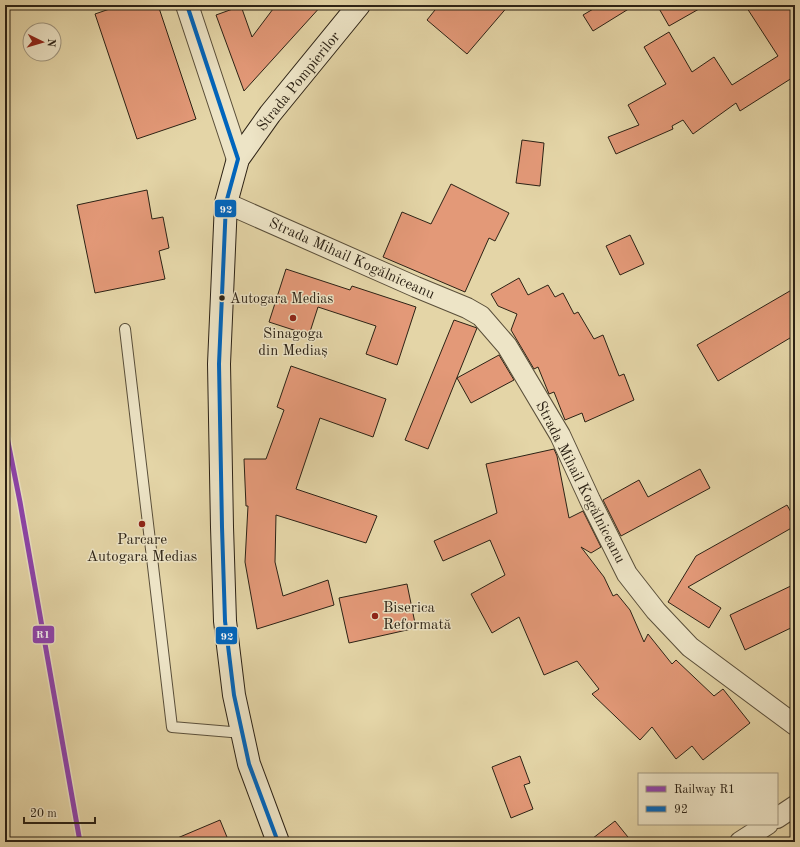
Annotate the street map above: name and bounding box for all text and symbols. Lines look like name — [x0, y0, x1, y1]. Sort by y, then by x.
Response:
north arrow — [22, 22, 62, 62]
street label: Strada Pompierilor — [255, 29, 344, 134]
text: N — [45, 38, 56, 48]
line badge: 92 — [214, 199, 237, 218]
text: 92 — [220, 205, 232, 216]
street label: Strada Mihail Kogălniceanu — [266, 216, 436, 303]
place label: Autogara Medias — [230, 292, 333, 306]
marker: Autogara Medias — [217, 293, 227, 303]
marker: Sinagoga din Mediaș — [288, 313, 298, 323]
place label: Sinagoga din Mediaș — [258, 327, 328, 359]
street label: Strada Mihail Kogălniceanu — [532, 399, 627, 566]
marker: Parcare Autogara Medias — [137, 519, 147, 529]
place label: Parcare Autogara Medias — [87, 533, 197, 565]
place label: Biserica Reformată — [383, 601, 452, 633]
marker: Biserica Reformată — [370, 611, 380, 621]
line badge: R1 — [32, 625, 55, 644]
line badge: 92 — [215, 626, 238, 645]
text: R1 — [36, 630, 50, 641]
text: 92 — [221, 632, 233, 643]
legend — [638, 773, 778, 825]
text: Railway R1 — [674, 784, 735, 796]
scale bar — [24, 799, 95, 825]
text: 92 — [674, 804, 688, 816]
text: 20 m — [30, 808, 57, 820]

